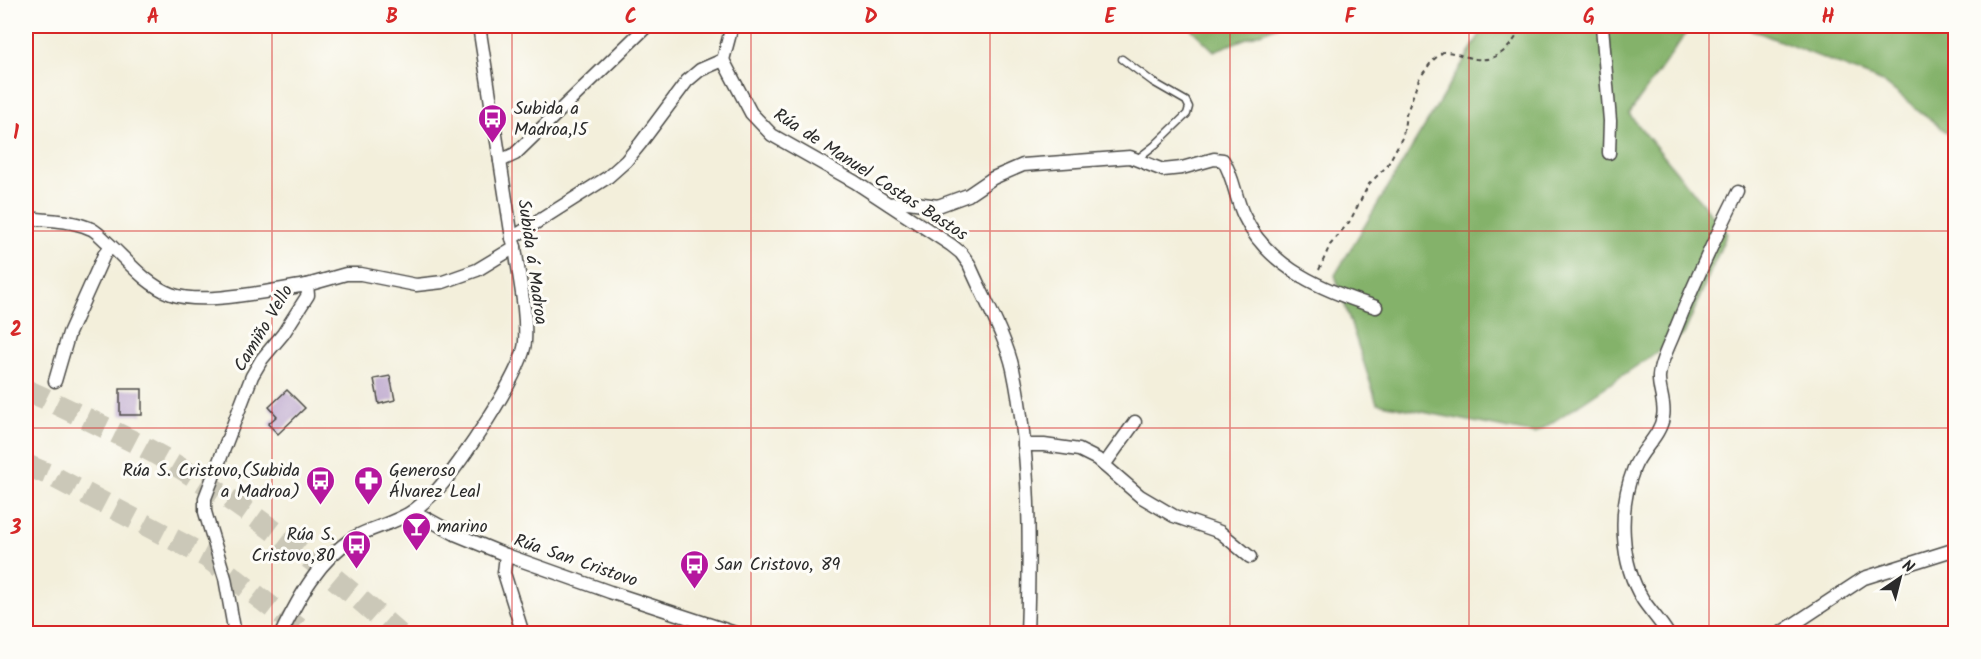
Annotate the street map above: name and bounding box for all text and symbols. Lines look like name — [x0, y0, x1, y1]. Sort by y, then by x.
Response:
text: A — [147, 2, 159, 34]
text: B — [386, 2, 398, 34]
text: C — [625, 2, 637, 34]
text: D — [864, 2, 878, 34]
text: E — [1104, 2, 1116, 34]
text: F — [1345, 2, 1357, 34]
text: G — [1583, 2, 1595, 34]
text: H — [1821, 2, 1835, 34]
place label: Subida a Madroa,15 — [514, 95, 589, 145]
street label: Rúa de Manuel Costas Bastos — [767, 101, 974, 249]
bus stop icon: Subida a Madroa,15 — [477, 102, 509, 144]
text: 1 — [13, 118, 19, 150]
street label: Subida á Madroa — [508, 198, 555, 327]
street label: Camiño Vello — [227, 280, 302, 378]
text: 2 — [10, 315, 22, 347]
place label: Rúa S. Cristovo,(Subida a Madroa) — [122, 457, 300, 507]
place label: Generoso Álvarez Leal — [389, 457, 481, 507]
bus stop icon: Rúa S. Cristovo,(Subida a Madroa) — [305, 464, 337, 506]
pharmacy icon: Generoso Álvarez Leal — [352, 464, 384, 506]
bar icon: marino — [400, 510, 432, 552]
text: 3 — [10, 513, 22, 545]
place label: marino — [437, 513, 488, 542]
place label: Rúa S. Cristovo,80 — [251, 521, 335, 571]
street label: Rúa San Cristovo — [510, 527, 641, 596]
bus stop icon: Rúa S. Cristovo,80 — [340, 528, 372, 570]
bus stop icon: San Cristovo, 89 — [678, 548, 710, 590]
north arrow — [1870, 548, 1930, 608]
place label: San Cristovo, 89 — [715, 551, 841, 580]
text: N — [1896, 554, 1919, 580]

